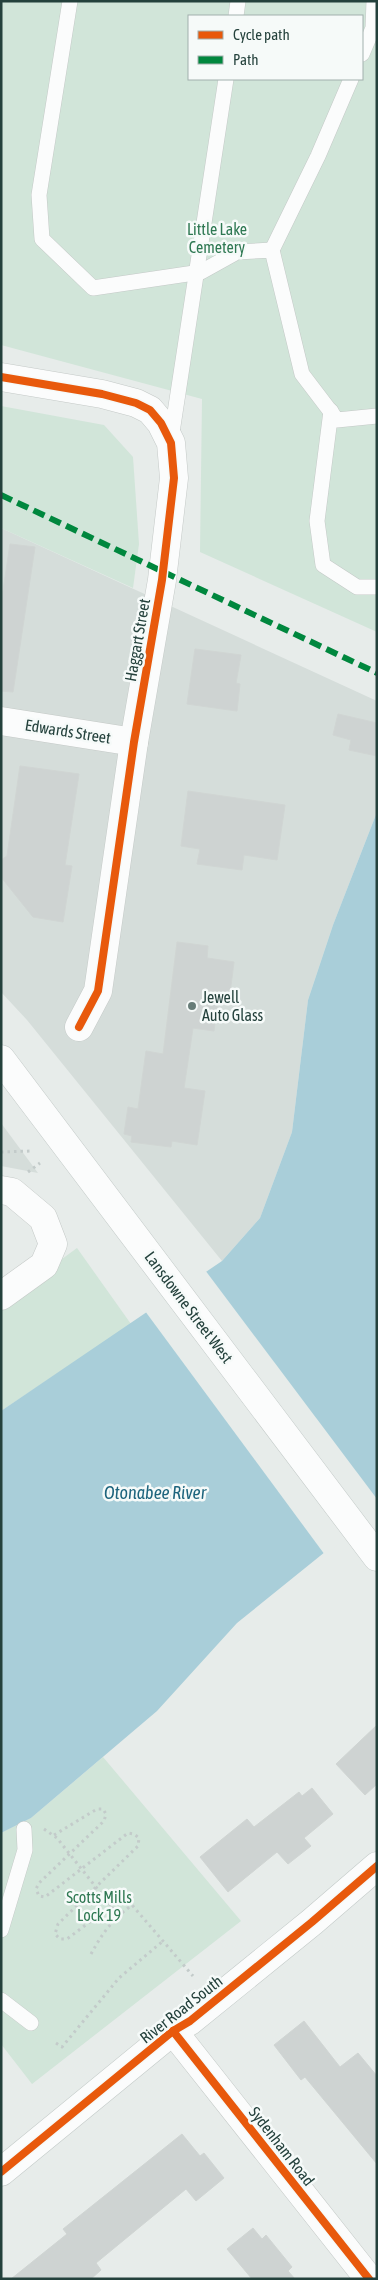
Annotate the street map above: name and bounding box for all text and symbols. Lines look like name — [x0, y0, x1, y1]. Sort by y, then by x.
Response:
legend — [188, 15, 363, 80]
text: Cycle path — [233, 26, 290, 43]
text: Path — [233, 51, 259, 68]
park label: Little Lake Cemetery — [187, 220, 247, 257]
street label: Haggart Street — [121, 597, 154, 683]
street label: Edwards Street — [24, 715, 113, 747]
place label: Jewell Auto Glass — [202, 988, 264, 1024]
marker: Jewell Auto Glass — [186, 1000, 198, 1012]
street label: Lansdowne Street West — [141, 1248, 237, 1367]
water label: Otonabee River — [104, 1482, 207, 1503]
park label: Scotts Mills Lock 19 — [66, 1888, 132, 1924]
street label: River Road South — [136, 1971, 226, 2047]
street label: Sydenham Road — [245, 2103, 318, 2190]

